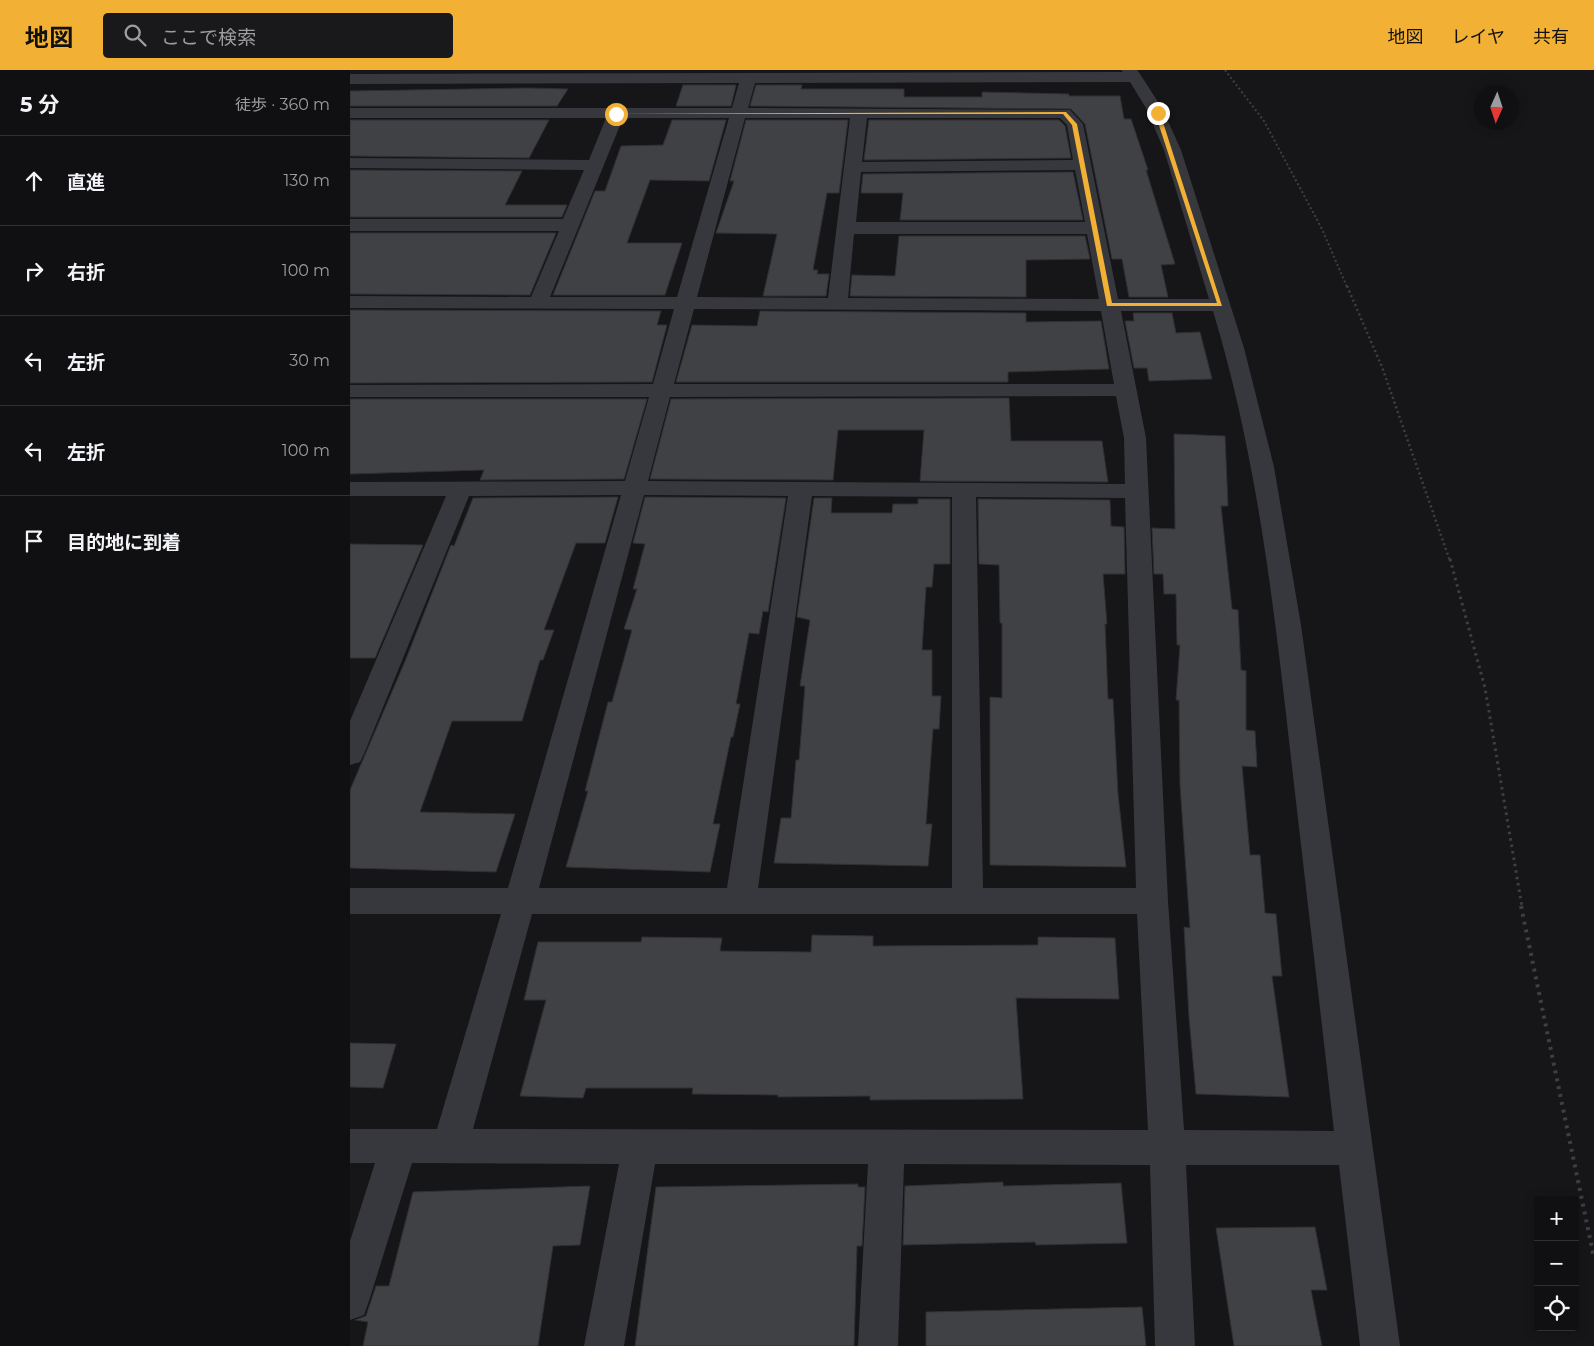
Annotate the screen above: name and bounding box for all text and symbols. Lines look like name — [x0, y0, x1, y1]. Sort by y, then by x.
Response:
search box — [103, 13, 453, 58]
icon: search — [121, 21, 149, 49]
text: 地図 — [25, 23, 73, 52]
text: ここで検索 — [161, 26, 256, 49]
text: 地図 — [1388, 26, 1424, 48]
text: レイヤ — [1452, 26, 1505, 48]
text: 共有 — [1533, 26, 1569, 48]
north arrow — [1474, 85, 1519, 130]
text: 5 分 — [20, 92, 59, 117]
text: 徒歩 · 360 m — [235, 95, 330, 114]
route end — [1147, 102, 1170, 125]
route start — [605, 103, 628, 126]
icon: ahead — [20, 167, 48, 195]
text: 直進 — [67, 171, 105, 194]
text: 130 m — [283, 171, 330, 190]
icon: right — [20, 257, 48, 285]
text: 右折 — [67, 261, 105, 284]
text: 100 m — [282, 261, 330, 280]
icon: left — [20, 347, 48, 375]
text: 左折 — [67, 351, 105, 374]
text: 30 m — [289, 351, 330, 370]
icon: left — [20, 437, 48, 465]
text: 左折 — [67, 441, 105, 464]
text: 100 m — [282, 441, 330, 460]
icon: arrive — [20, 527, 48, 555]
text: 目的地に到着 — [67, 531, 181, 554]
map controls — [1534, 1196, 1579, 1331]
button: + — [1534, 1196, 1579, 1241]
button: − — [1534, 1241, 1579, 1286]
button: locate — [1534, 1286, 1579, 1331]

